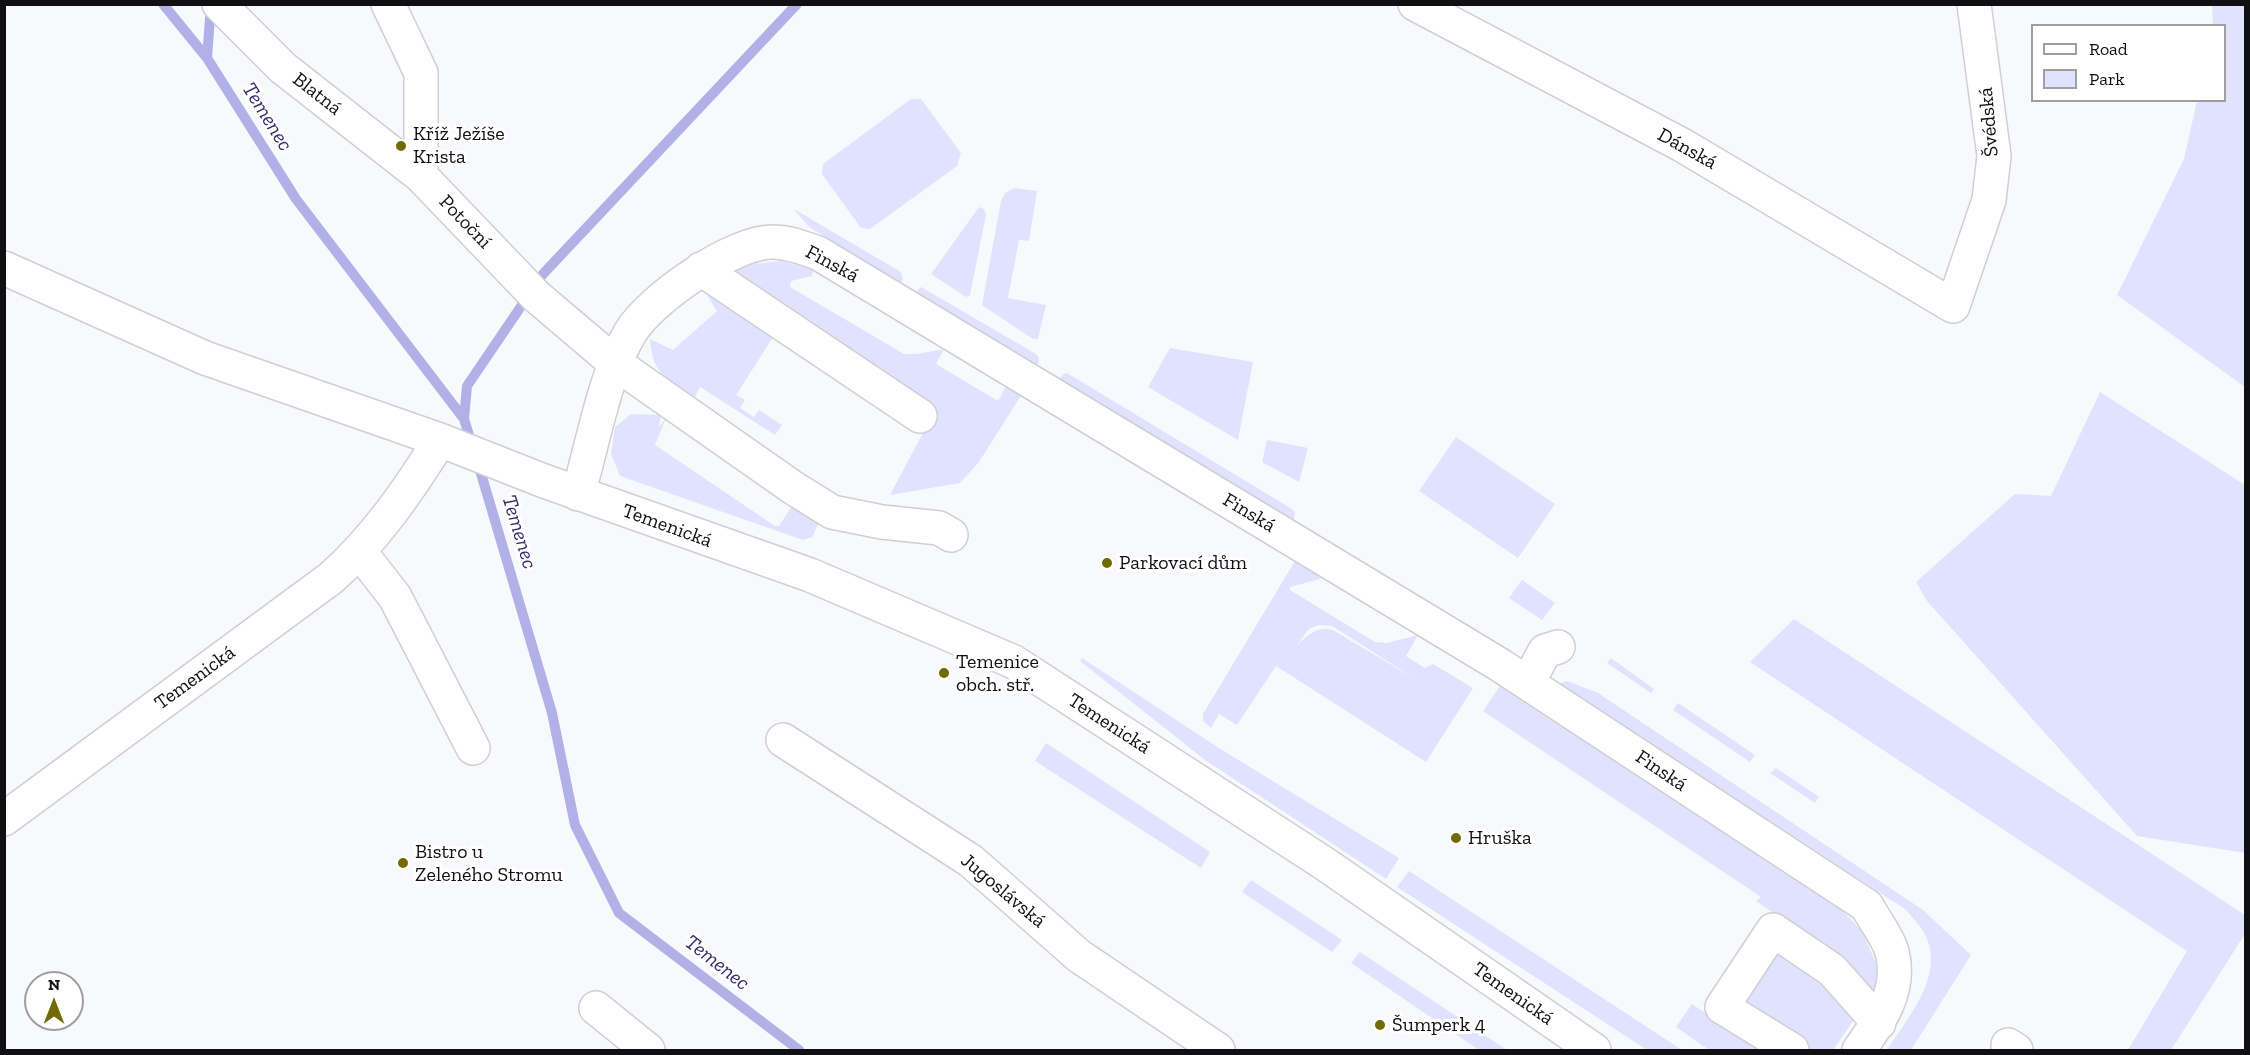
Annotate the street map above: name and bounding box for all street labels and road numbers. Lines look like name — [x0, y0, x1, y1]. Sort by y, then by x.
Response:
street label: Blatná — [288, 67, 346, 121]
street label: Švédská — [1974, 86, 2004, 158]
street label: Dánská — [1653, 123, 1721, 175]
street label: Potoční — [434, 190, 496, 254]
street label: Finská — [801, 240, 863, 288]
street label: Finská — [1218, 488, 1280, 538]
street label: Temenická — [619, 499, 715, 553]
street label: Temenická — [150, 641, 240, 715]
street label: Temenická — [1063, 688, 1155, 760]
street label: Finská — [1631, 745, 1691, 797]
street label: Jugoslávská — [956, 849, 1050, 933]
street label: Temenická — [1468, 957, 1558, 1031]

